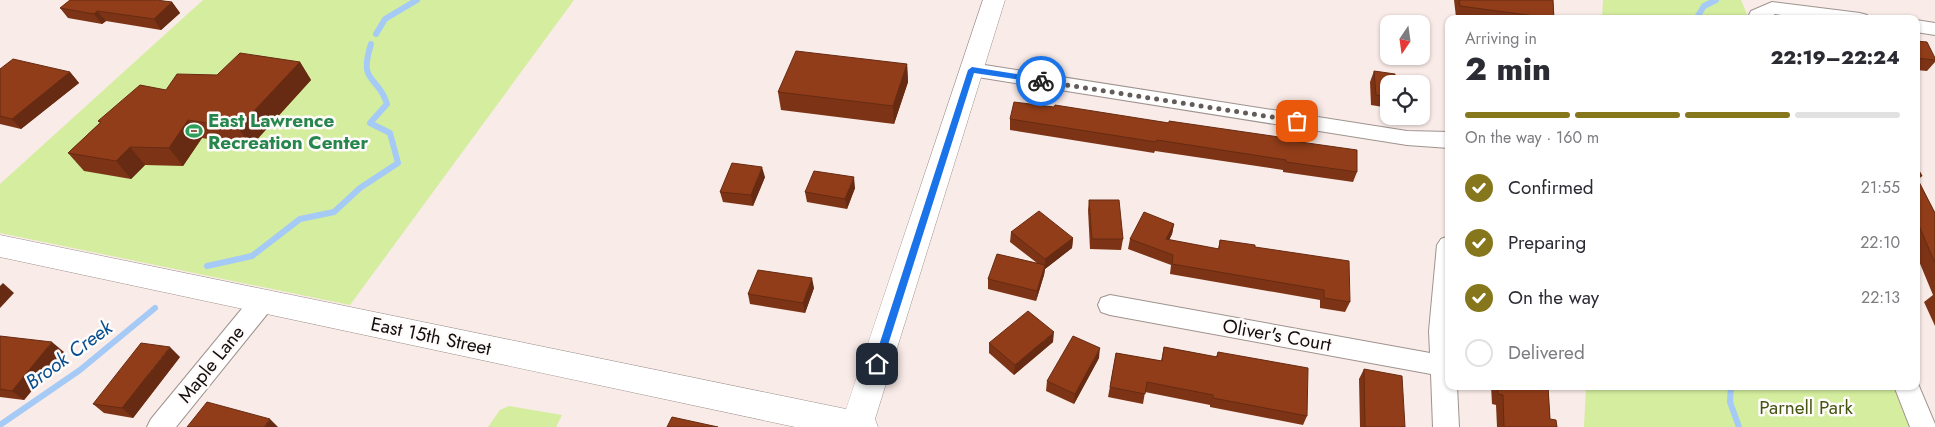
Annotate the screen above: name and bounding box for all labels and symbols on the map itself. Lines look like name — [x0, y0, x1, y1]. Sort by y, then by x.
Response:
north arrow — [1380, 15, 1430, 65]
courier — [1016, 56, 1066, 106]
pin — [1276, 100, 1318, 142]
place label: East Lawrence Recreation Center — [208, 107, 368, 156]
sports icon: East Lawrence Recreation Center — [184, 121, 204, 141]
street label: East 15th Street — [368, 310, 494, 362]
street label: Oliver's Court — [1220, 312, 1334, 358]
water label: Brook Creek — [20, 313, 120, 396]
street label: Maple Lane — [171, 319, 251, 409]
pin — [856, 343, 898, 385]
park label: Parnell Park — [1759, 394, 1853, 421]

